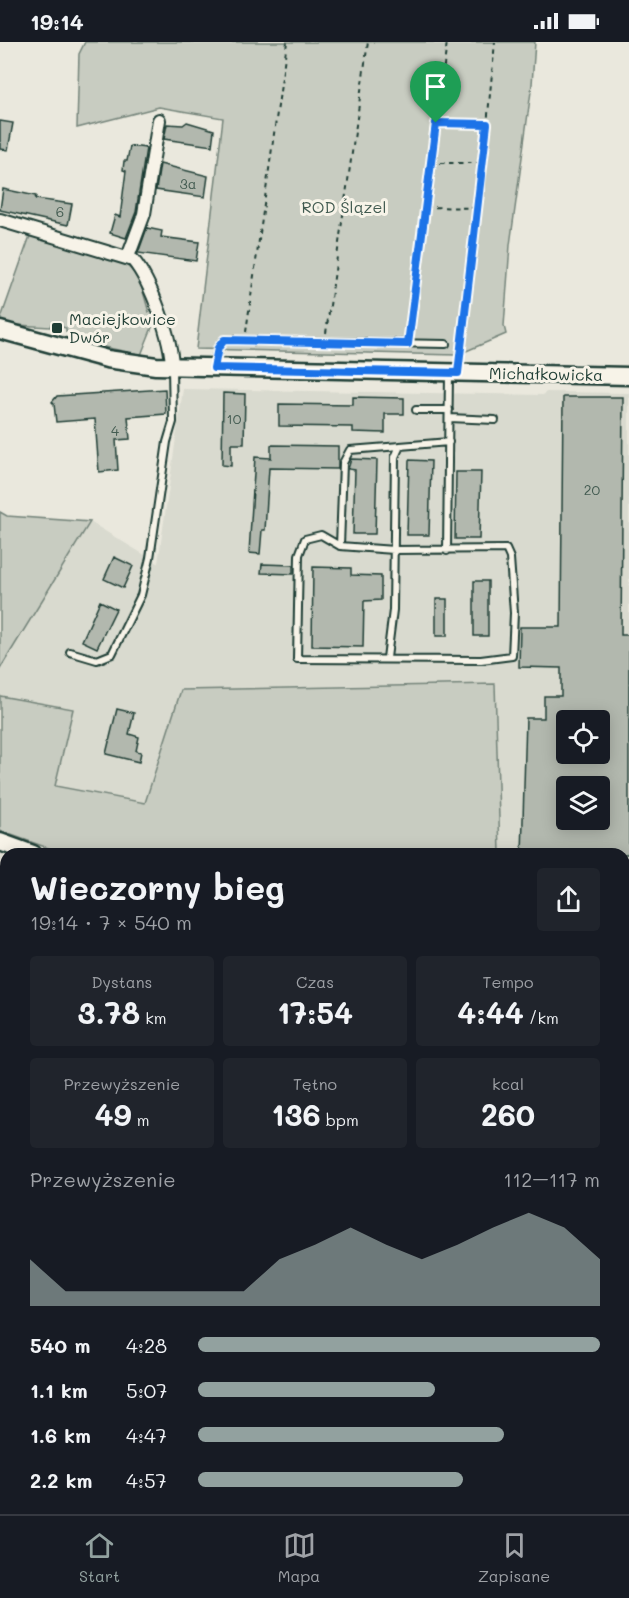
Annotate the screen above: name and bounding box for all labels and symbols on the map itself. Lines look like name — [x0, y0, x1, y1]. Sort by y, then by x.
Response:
pin — [410, 61, 461, 123]
house number: 3a — [180, 174, 196, 193]
park label: ROD Ślązel — [302, 196, 386, 217]
house number: 6 — [56, 202, 64, 221]
place label: Maciejkowice Dwór — [69, 308, 176, 347]
marker: Maciejkowice Dwór — [50, 321, 64, 335]
street label: Michałkowicka — [489, 362, 603, 385]
house number: 10 — [227, 409, 242, 428]
house number: 4 — [111, 421, 120, 440]
house number: 20 — [584, 480, 601, 499]

